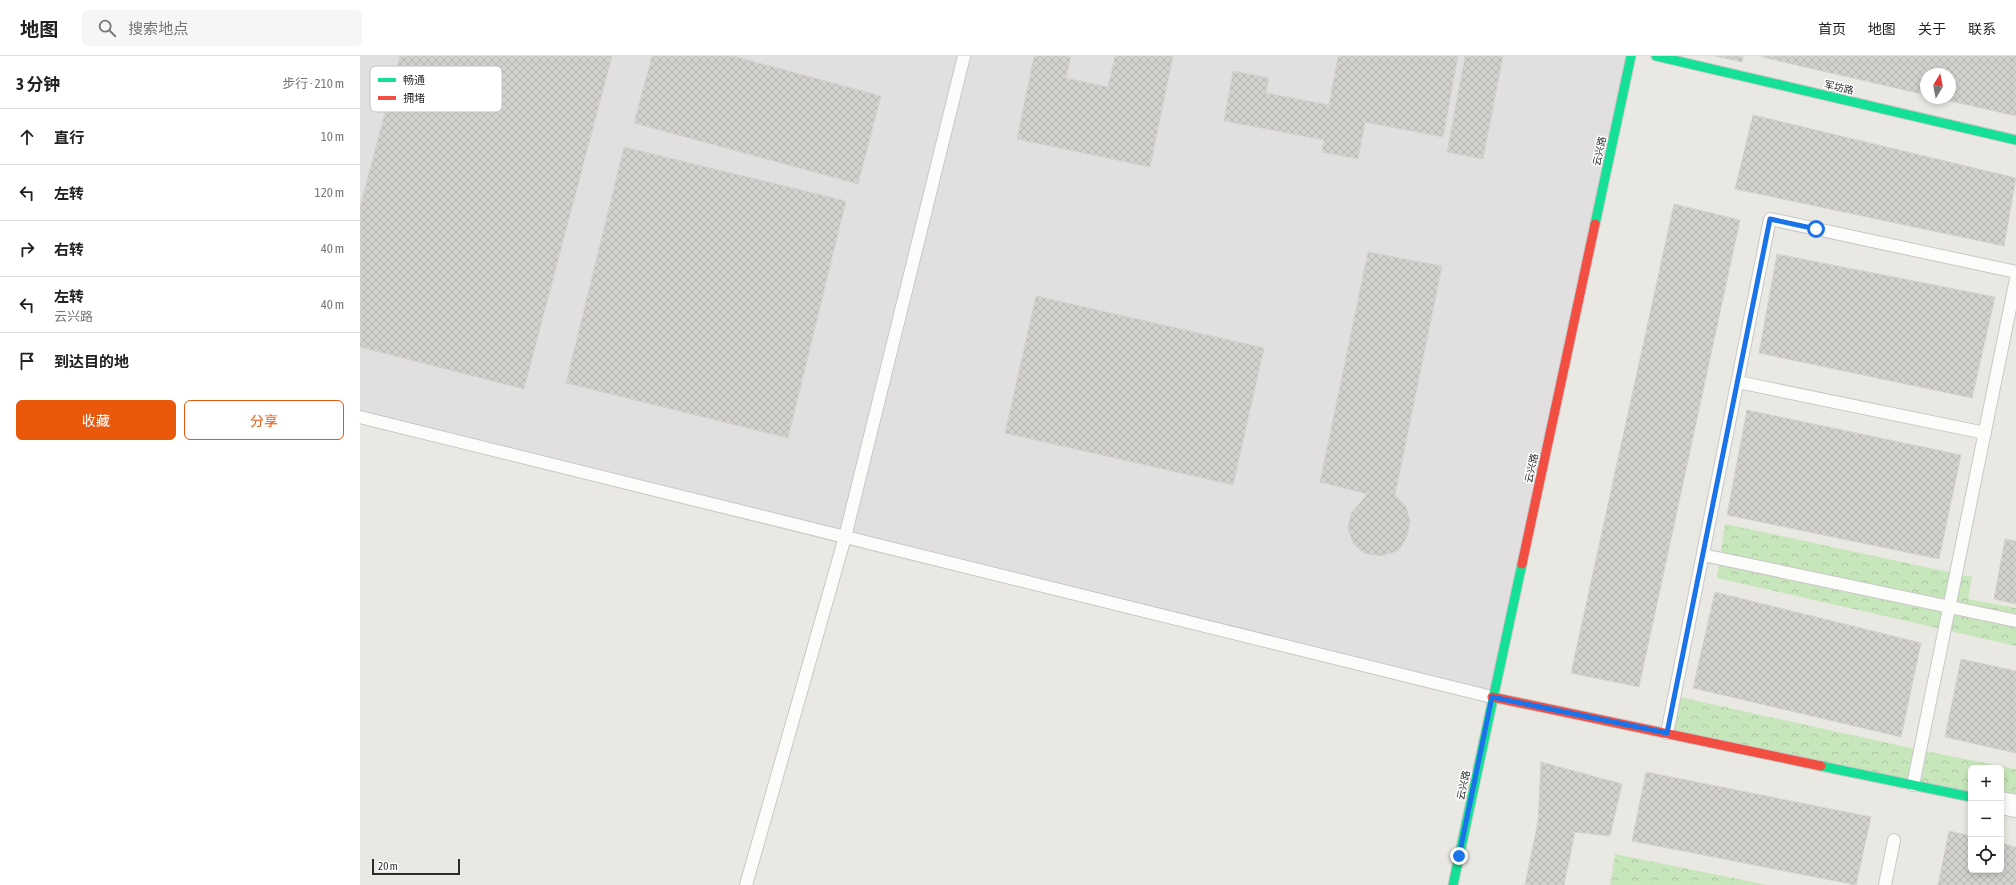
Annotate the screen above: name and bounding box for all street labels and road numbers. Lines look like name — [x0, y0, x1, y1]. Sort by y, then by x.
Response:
street label: 军坊路 — [1823, 79, 1855, 96]
street label: 云兴路 — [1591, 135, 1608, 167]
street label: 云兴路 — [1523, 452, 1540, 484]
street label: 云兴路 — [1455, 769, 1472, 801]

